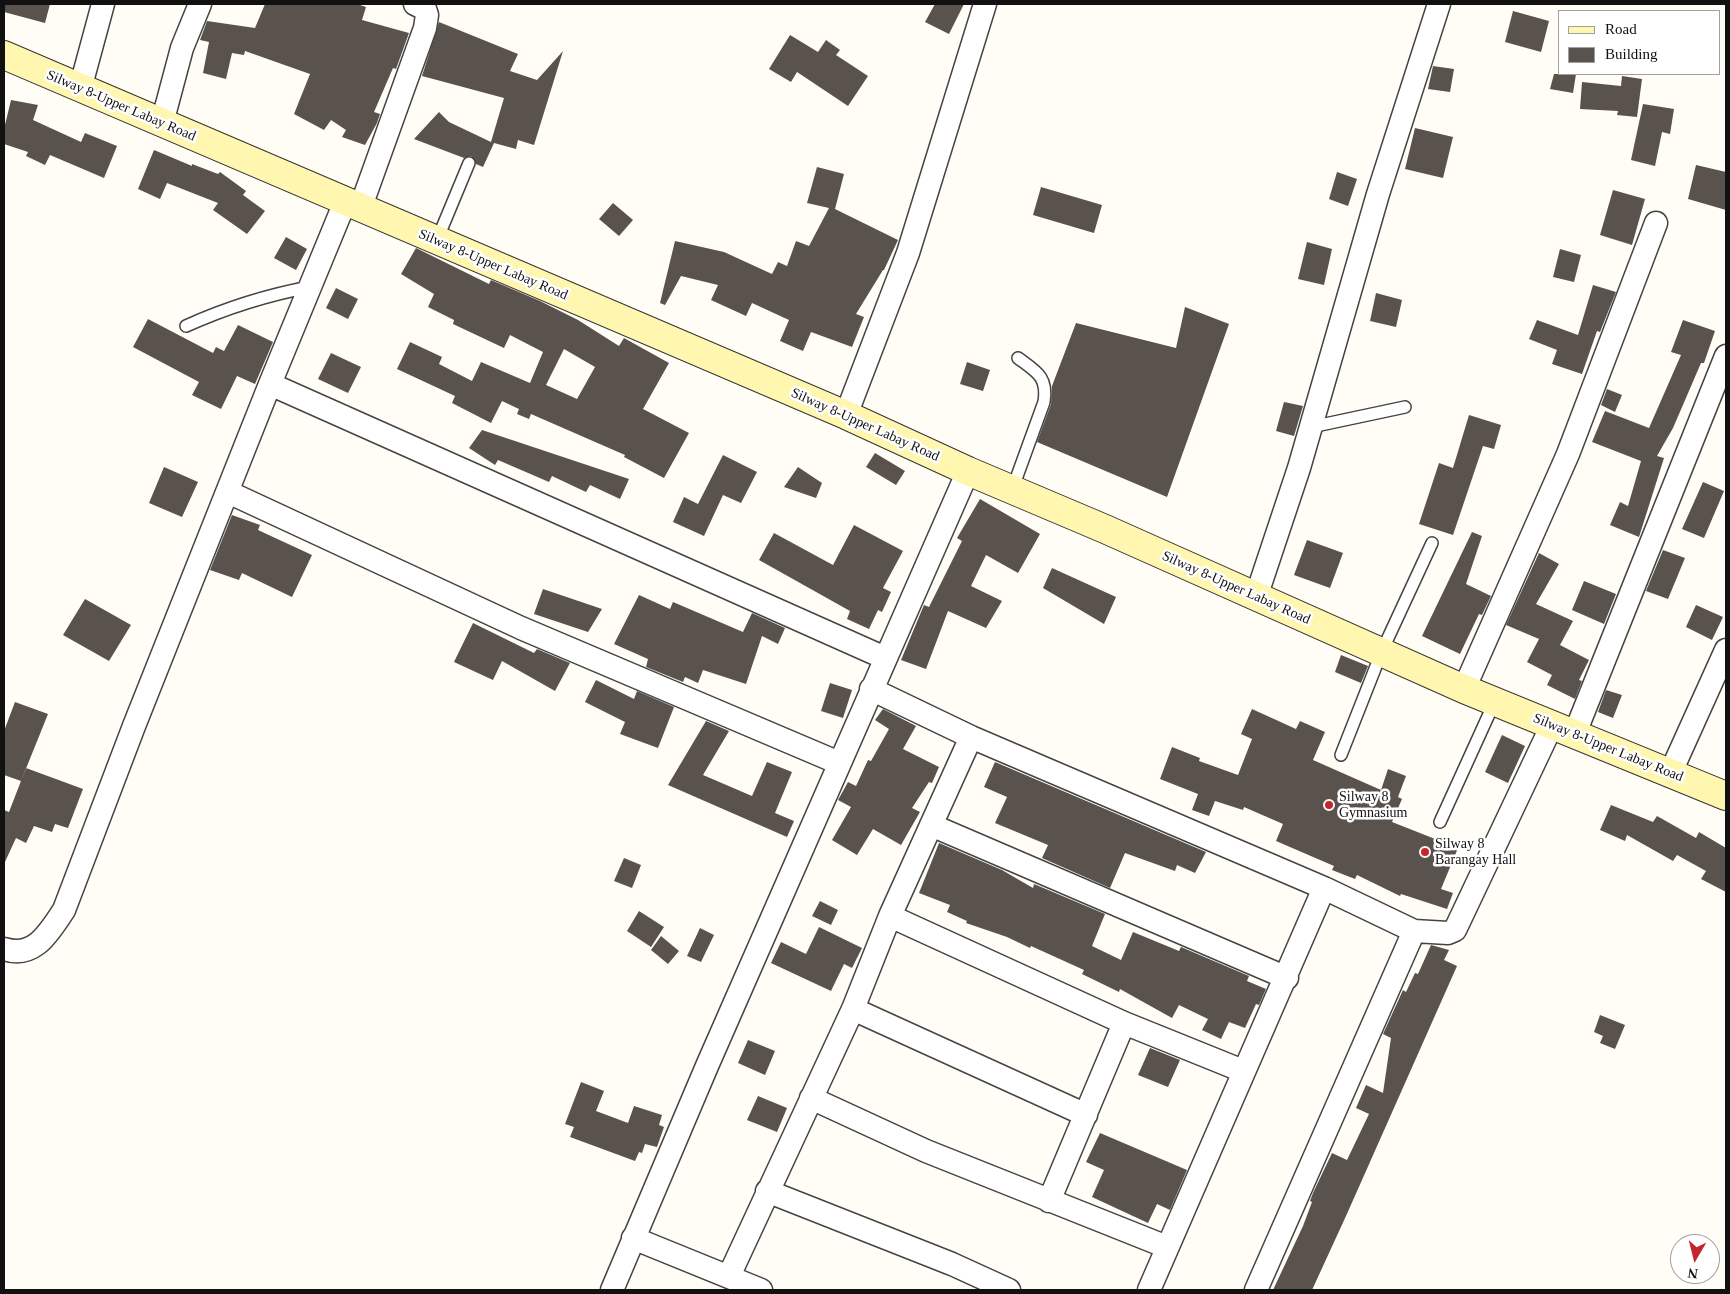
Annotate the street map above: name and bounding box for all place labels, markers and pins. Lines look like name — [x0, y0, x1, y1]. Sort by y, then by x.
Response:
place label: Silway 8 Gymnasium — [1339, 789, 1407, 822]
marker: Silway 8 Gymnasium — [1323, 799, 1335, 811]
place label: Silway 8 Barangay Hall — [1435, 836, 1516, 869]
marker: Silway 8 Barangay Hall — [1419, 846, 1431, 858]

